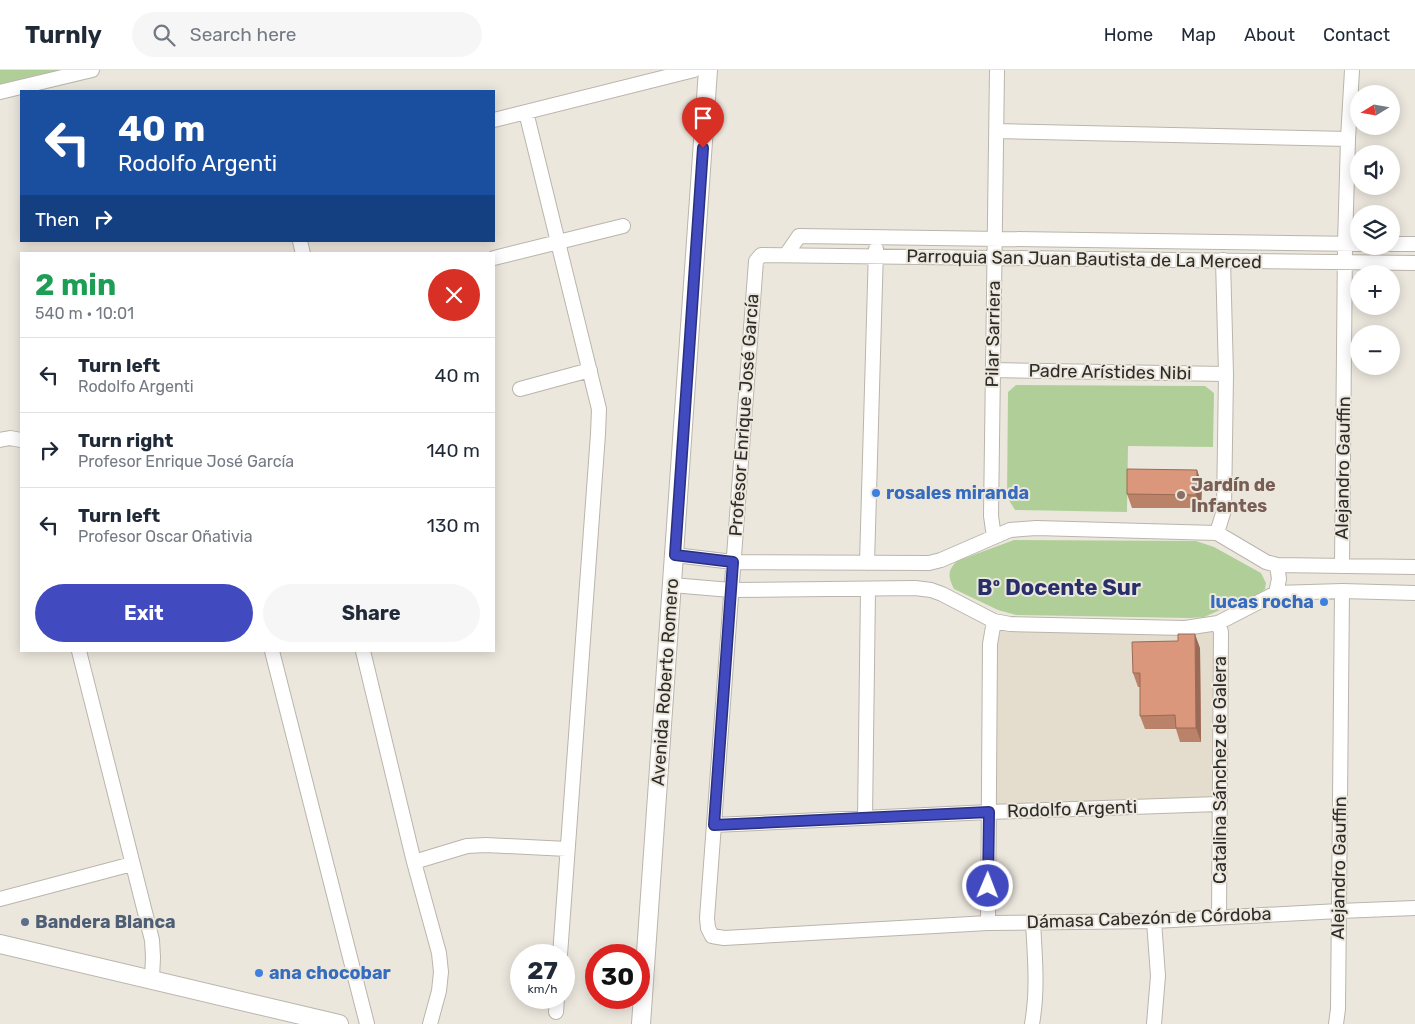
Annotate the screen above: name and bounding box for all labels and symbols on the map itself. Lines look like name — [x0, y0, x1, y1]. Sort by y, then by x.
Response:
north arrow — [1350, 85, 1400, 135]
pin — [682, 97, 724, 148]
street label: Parroquia San Juan Bautista de La Merced — [906, 245, 1262, 273]
street label: Pilar Sarriera — [981, 280, 1005, 388]
street label: Profesor Enrique José García — [725, 293, 763, 537]
street label: Padre Arístides Nibi — [1028, 360, 1192, 384]
street label: Alejandro Gauffin — [1331, 396, 1355, 540]
place label: Jardín de Infantes — [1191, 474, 1276, 517]
place label: rosales miranda — [886, 482, 1029, 504]
marker: rosales miranda — [870, 487, 882, 499]
marker: Jardín de Infantes — [1175, 489, 1187, 501]
district label: Bº Docente Sur — [977, 574, 1141, 601]
street label: Avenida Roberto Romero — [647, 577, 683, 787]
place label: lucas rocha — [1210, 591, 1314, 613]
marker: lucas rocha — [1318, 596, 1330, 608]
street label: Catalina Sánchez de Galera — [1209, 656, 1231, 884]
street label: Rodolfo Argenti — [1007, 796, 1137, 822]
street label: Alejandro Gauffin — [1327, 796, 1351, 940]
position arrow — [961, 859, 1013, 911]
street label: Dámasa Cabezón de Córdoba — [1026, 903, 1272, 933]
place label: Bandera Blanca — [35, 911, 176, 933]
marker: Bandera Blanca — [19, 916, 31, 928]
speed limit sign: 30 — [585, 944, 650, 1009]
place label: ana chocobar — [269, 962, 391, 984]
marker: ana chocobar — [253, 967, 265, 979]

